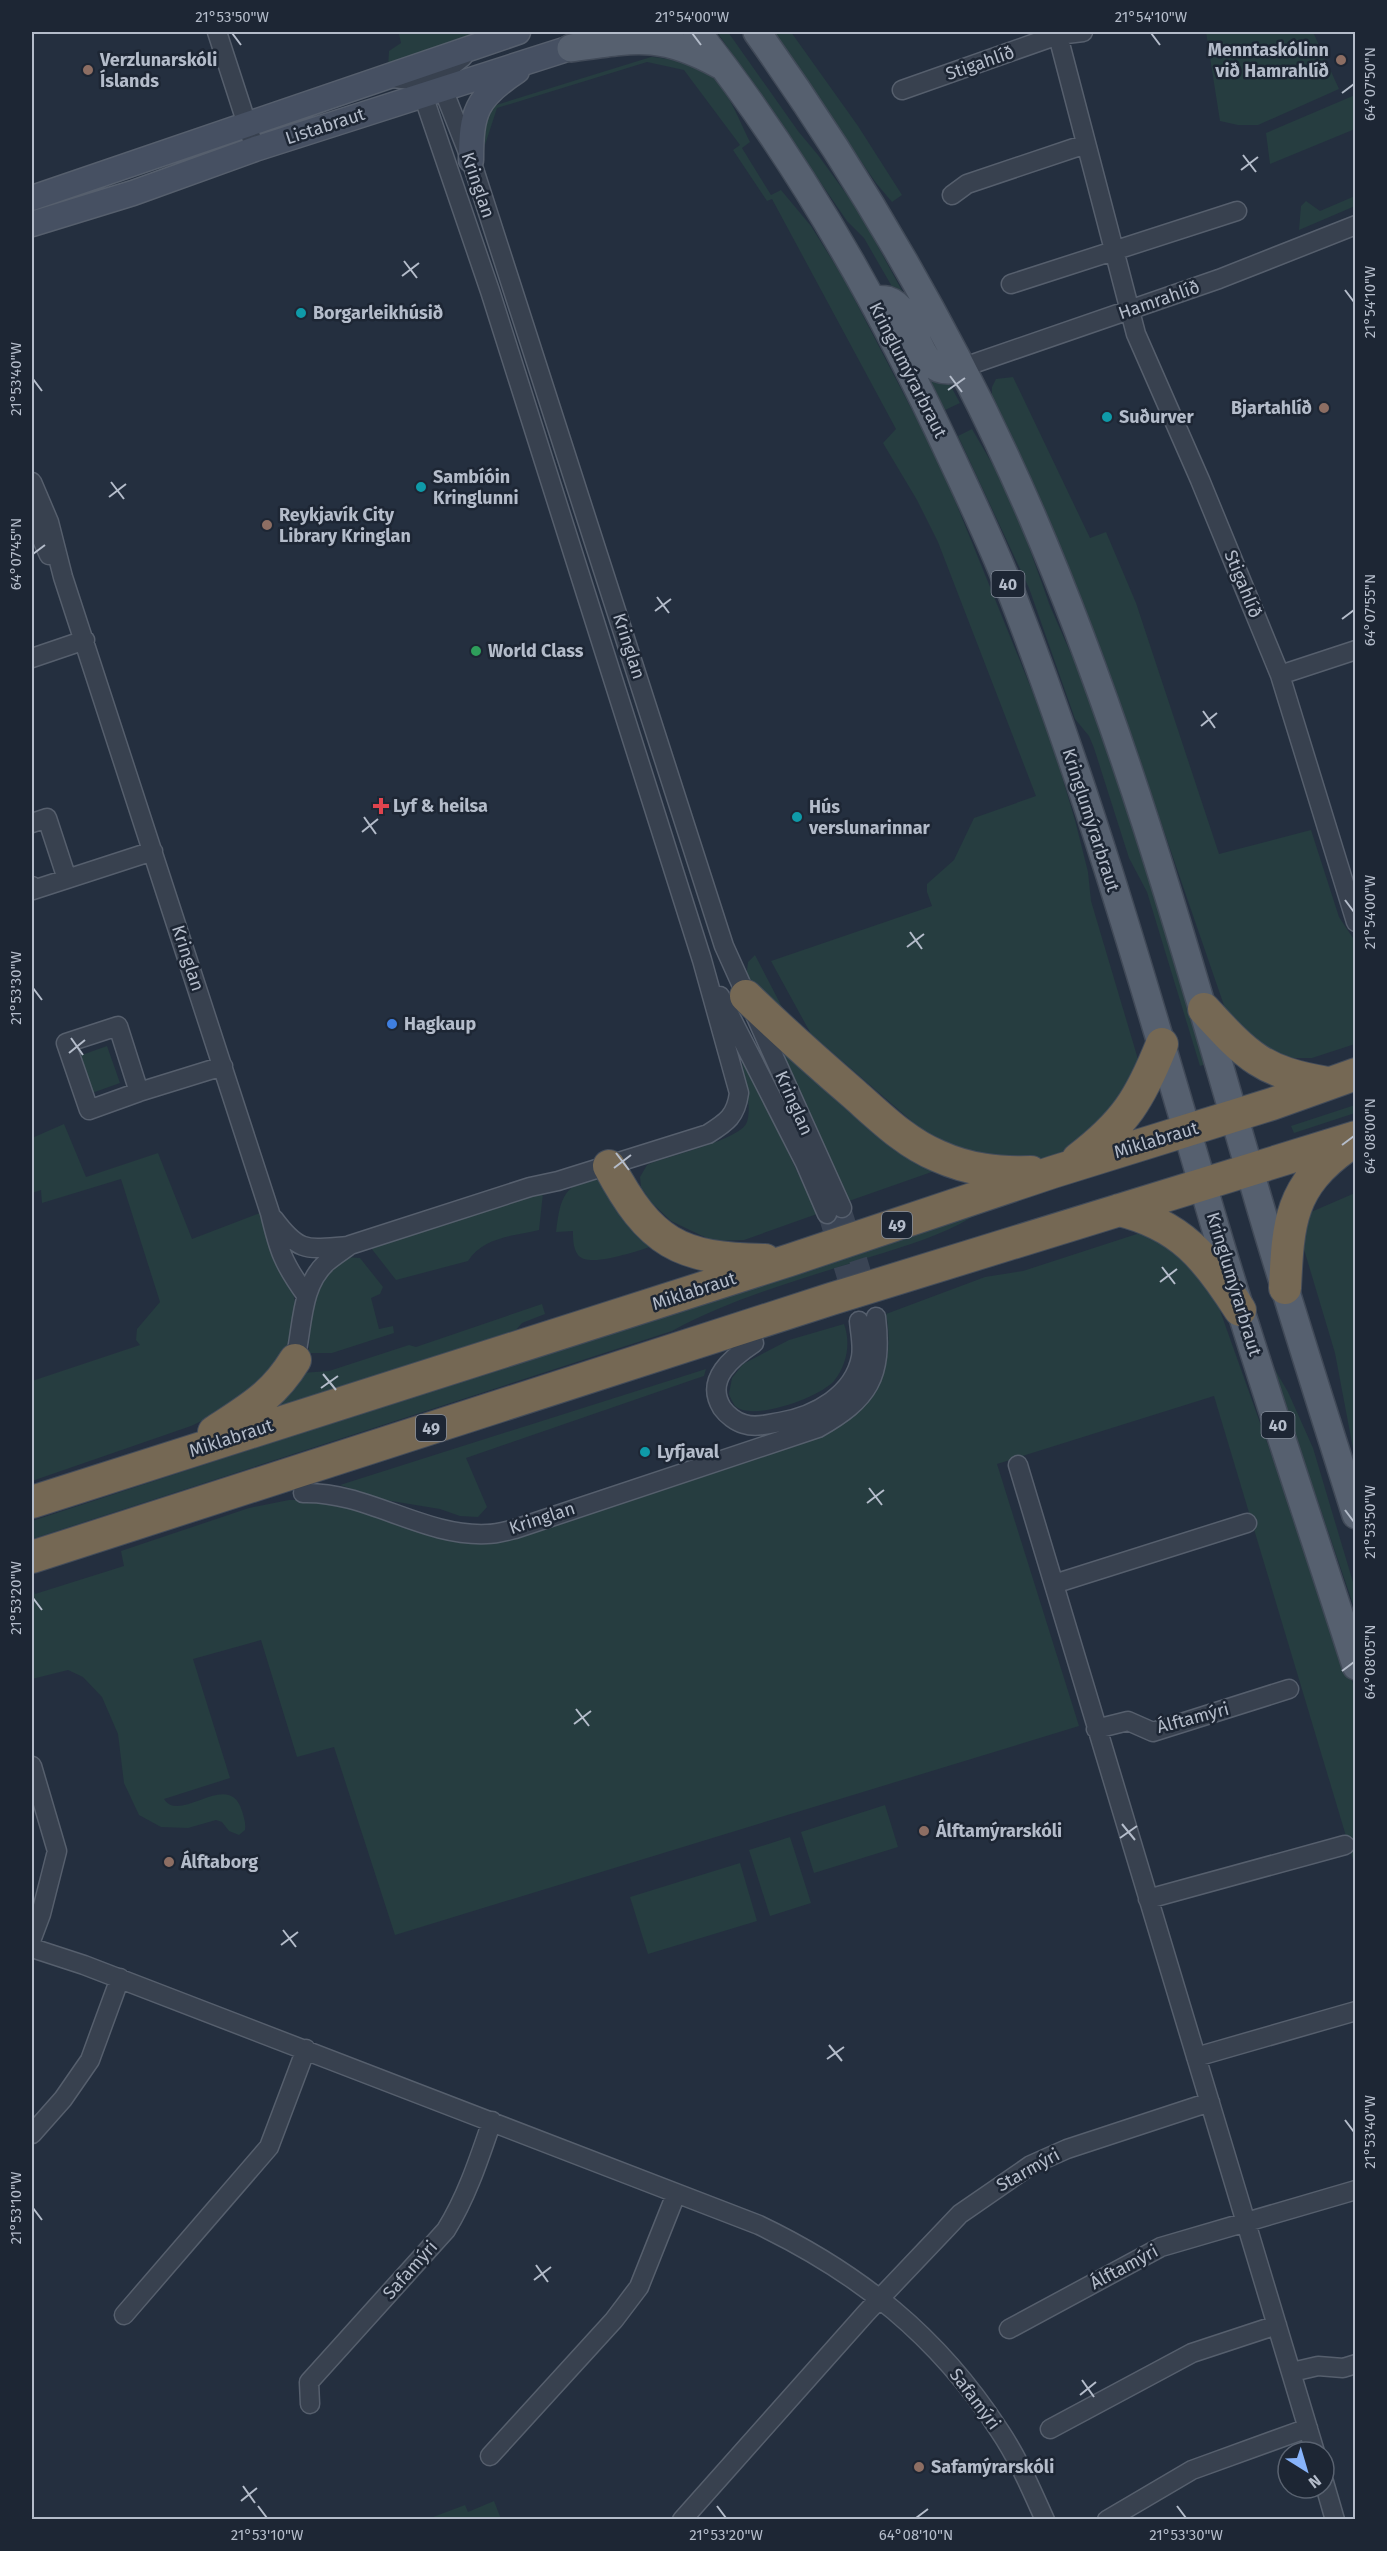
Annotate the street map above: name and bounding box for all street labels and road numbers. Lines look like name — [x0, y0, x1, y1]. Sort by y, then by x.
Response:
street label: Stigahlíð — [943, 41, 1017, 85]
street label: Listabraut — [282, 103, 368, 149]
street label: Kringlan — [457, 149, 499, 221]
street label: Hamrahlíð — [1115, 276, 1203, 324]
street label: Kringlumýrarbraut — [864, 299, 952, 442]
street label: Stigahlíð — [1219, 547, 1267, 621]
road number: 40 — [992, 571, 1024, 597]
street label: Kringlan — [608, 610, 650, 682]
street label: Kringlumýrarbraut — [1057, 746, 1125, 895]
street label: Kringlan — [167, 922, 209, 994]
street label: Kringlan — [770, 1067, 818, 1139]
street label: Miklabraut — [1111, 1117, 1201, 1163]
street label: Kringlumýrarbraut — [1202, 1209, 1266, 1359]
road number: 49 — [882, 1212, 912, 1238]
street label: Miklabraut — [649, 1267, 739, 1315]
road number: 40 — [1262, 1412, 1294, 1438]
street label: Miklabraut — [186, 1414, 276, 1462]
road number: 49 — [416, 1415, 446, 1441]
street label: Kringlan — [506, 1497, 578, 1539]
street label: Álftamýri — [1154, 1697, 1232, 1738]
street label: Starmýri — [992, 2144, 1064, 2196]
street label: Safamýri — [378, 2236, 442, 2304]
street label: Álftamýri — [1086, 2239, 1162, 2294]
street label: Safamýri — [945, 2364, 1005, 2434]

